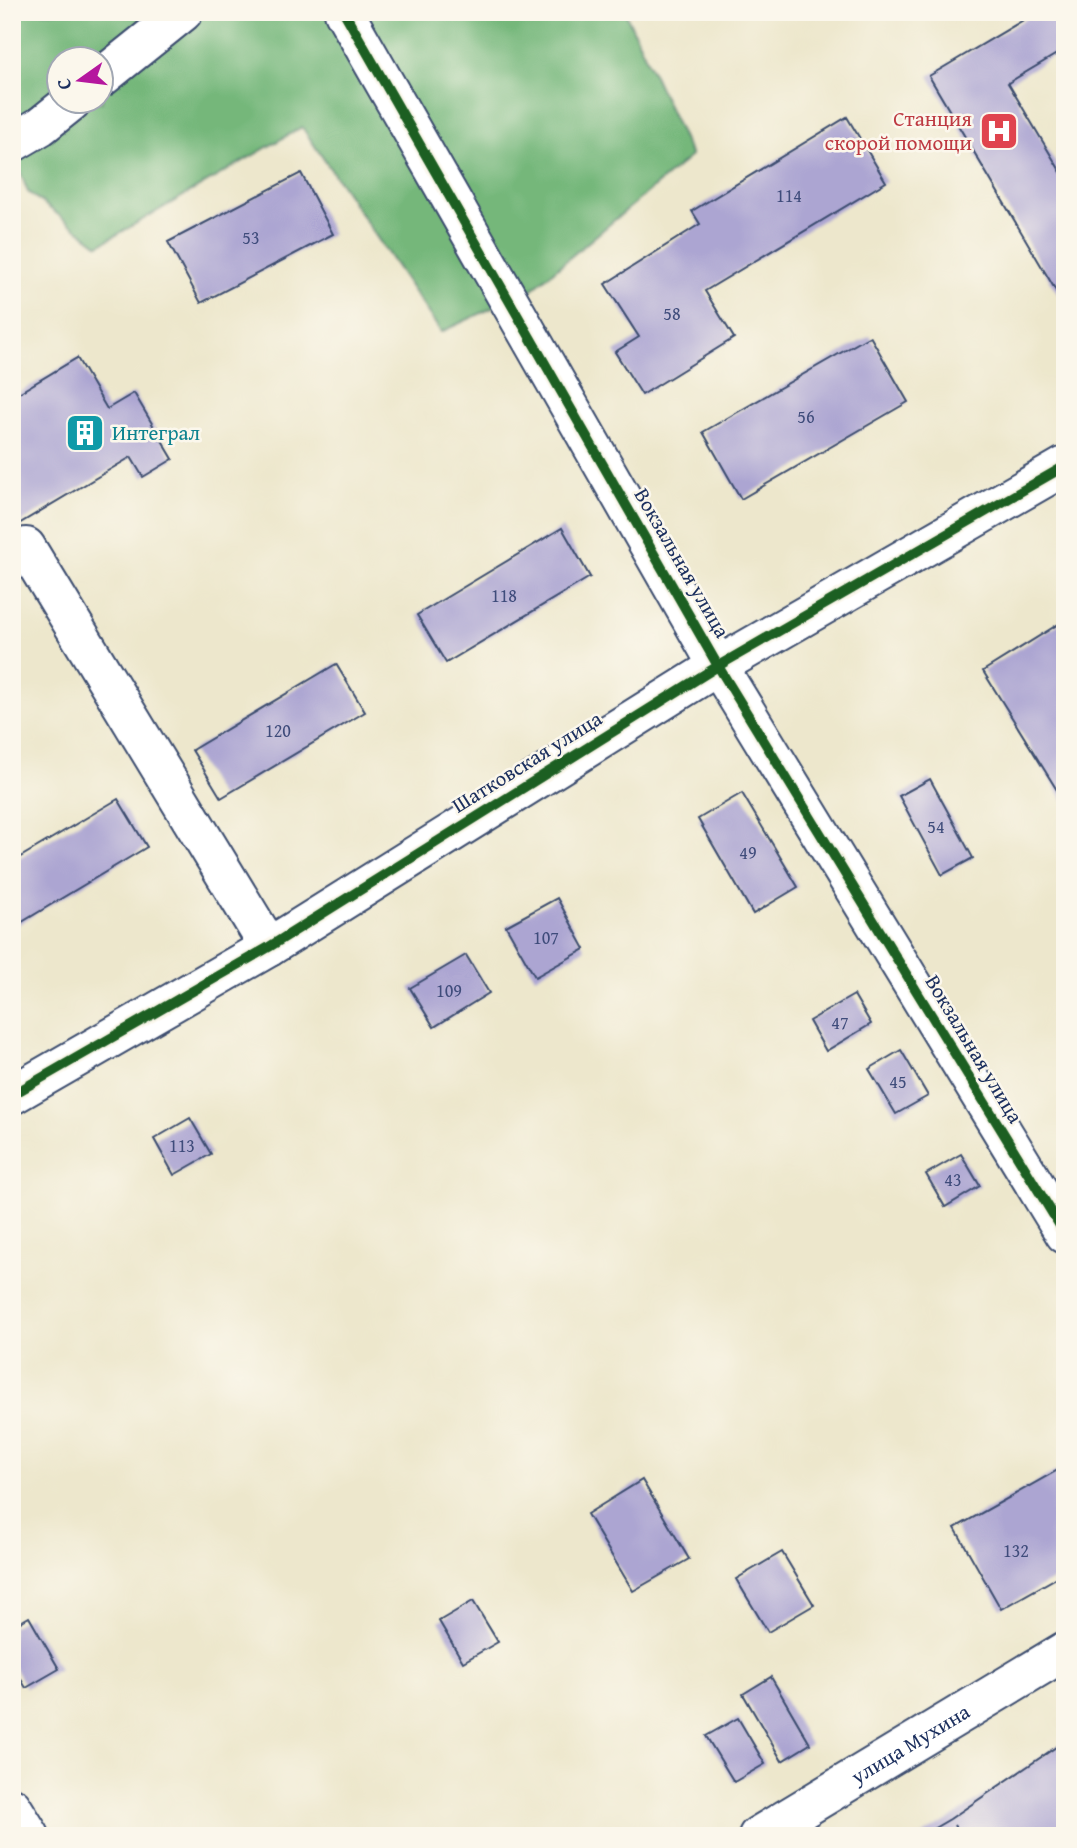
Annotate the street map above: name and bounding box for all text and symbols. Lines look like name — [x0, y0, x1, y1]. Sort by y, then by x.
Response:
north arrow — [46, 46, 116, 116]
text: С — [49, 75, 78, 93]
place label: Станция скорой помощи — [825, 103, 972, 158]
hospital icon: Станция скорой помощи — [978, 110, 1020, 152]
house number: 114 — [776, 182, 802, 209]
house number: 53 — [242, 224, 260, 251]
house number: 58 — [663, 300, 681, 327]
house number: 56 — [797, 403, 815, 430]
building icon: Интеграл — [64, 412, 106, 454]
place label: Интеграл — [112, 417, 201, 448]
street label: Вокзальная улица — [627, 482, 738, 643]
house number: 118 — [491, 582, 517, 609]
street label: Шатковская улица — [446, 703, 608, 820]
house number: 120 — [265, 717, 291, 744]
house number: 54 — [927, 813, 945, 840]
house number: 49 — [739, 839, 757, 866]
house number: 107 — [533, 924, 559, 951]
street label: Вокзальная улица — [918, 969, 1031, 1129]
house number: 109 — [436, 977, 462, 1004]
house number: 47 — [831, 1009, 849, 1036]
house number: 45 — [889, 1068, 907, 1095]
house number: 113 — [169, 1132, 195, 1159]
house number: 43 — [944, 1166, 962, 1193]
house number: 132 — [1003, 1537, 1029, 1564]
street label: улица Мухина — [844, 1696, 976, 1792]

